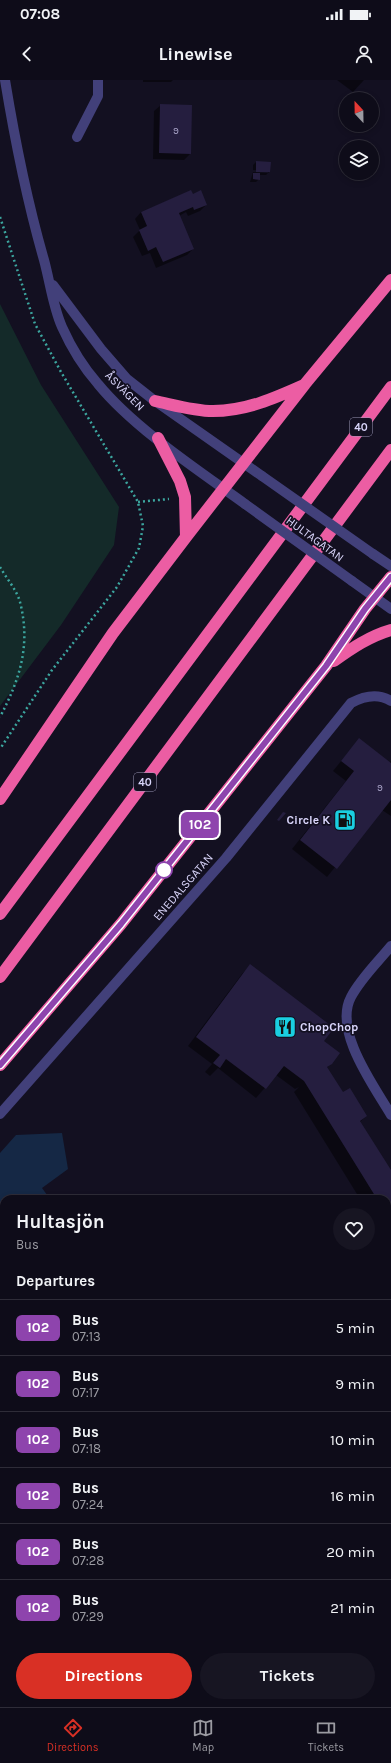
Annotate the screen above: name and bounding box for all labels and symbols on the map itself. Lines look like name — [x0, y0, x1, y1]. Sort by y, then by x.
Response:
north arrow — [339, 92, 379, 132]
house number: 9 — [173, 125, 179, 137]
street label: ÅSVÄGEN — [102, 368, 148, 414]
road number: 40 — [350, 418, 372, 436]
street label: HULTAGATAN — [283, 513, 347, 565]
road number: 40 — [134, 773, 156, 791]
house number: 9 — [377, 782, 383, 794]
fuel station icon: Circle K — [332, 807, 358, 833]
line badge: 102 — [177, 812, 223, 838]
place label: Circle K — [286, 813, 330, 827]
street label: ENEDALSGATAN — [150, 851, 216, 923]
unlabelled marker — [155, 861, 173, 879]
restaurant icon: ChopChop — [272, 1014, 298, 1040]
place label: ChopChop — [300, 1020, 358, 1034]

